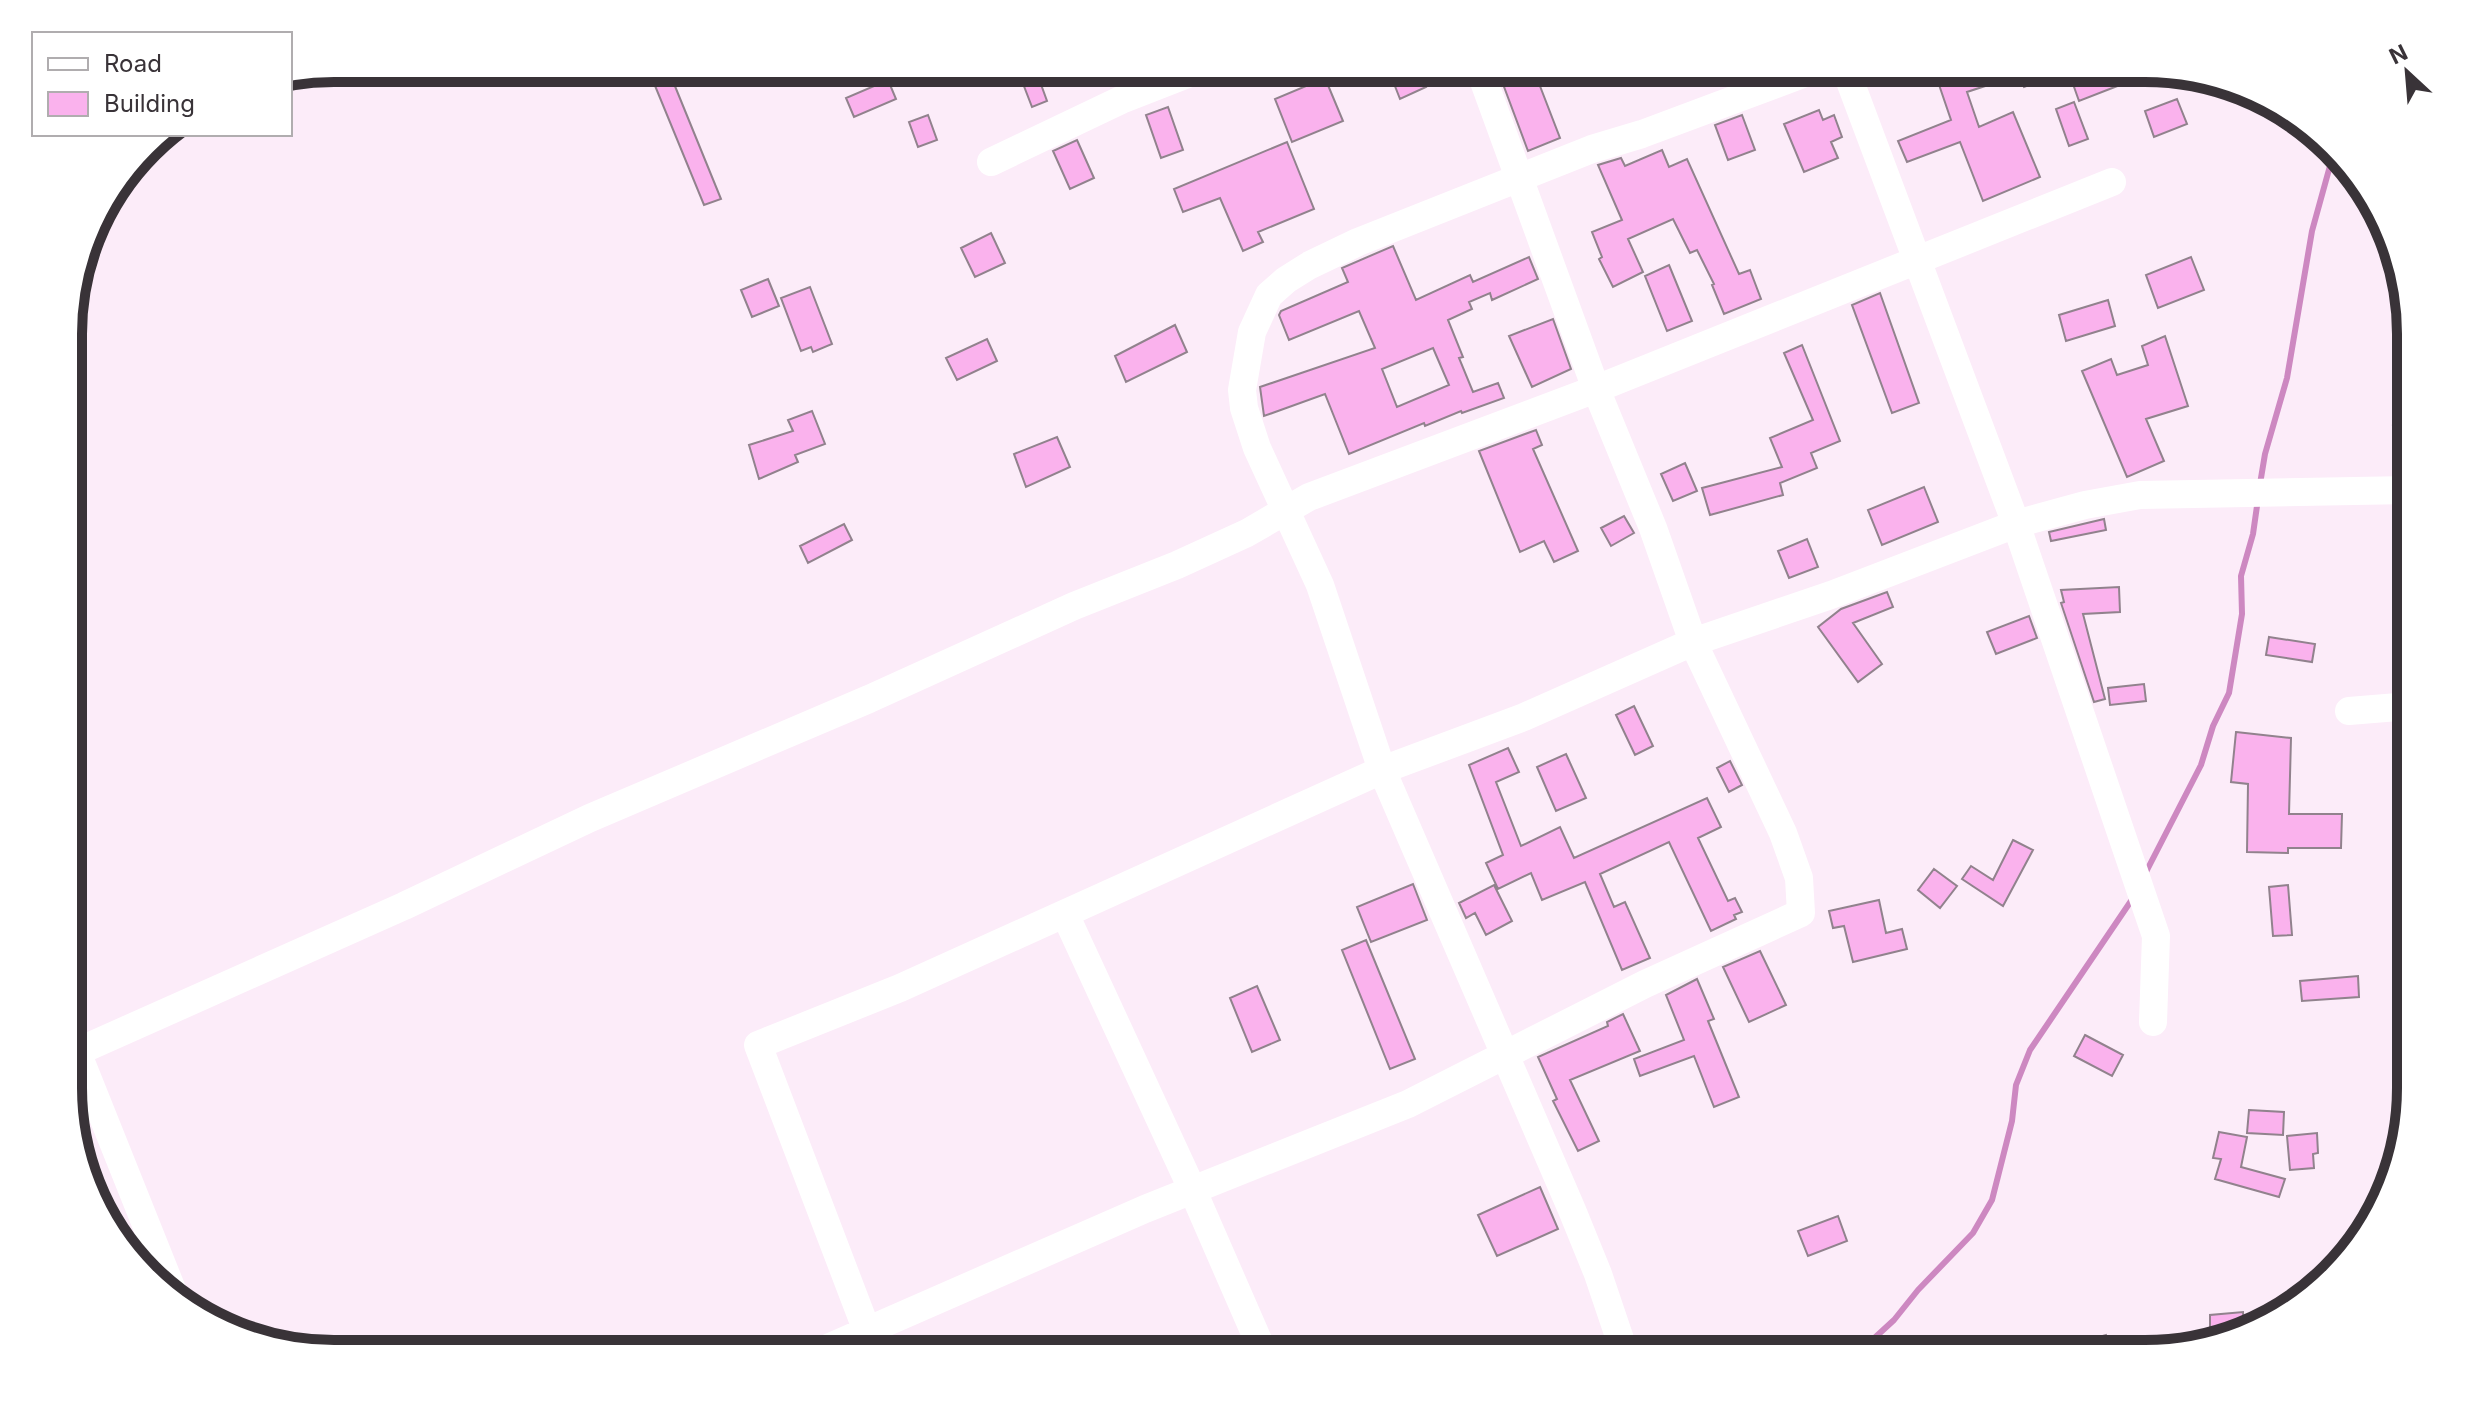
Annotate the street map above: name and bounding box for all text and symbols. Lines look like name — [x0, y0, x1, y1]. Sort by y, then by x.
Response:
legend — [32, 32, 292, 136]
north arrow — [2367, 32, 2447, 112]
text: N — [2385, 39, 2411, 69]
text: Road — [104, 49, 162, 78]
text: Building — [104, 89, 195, 118]

